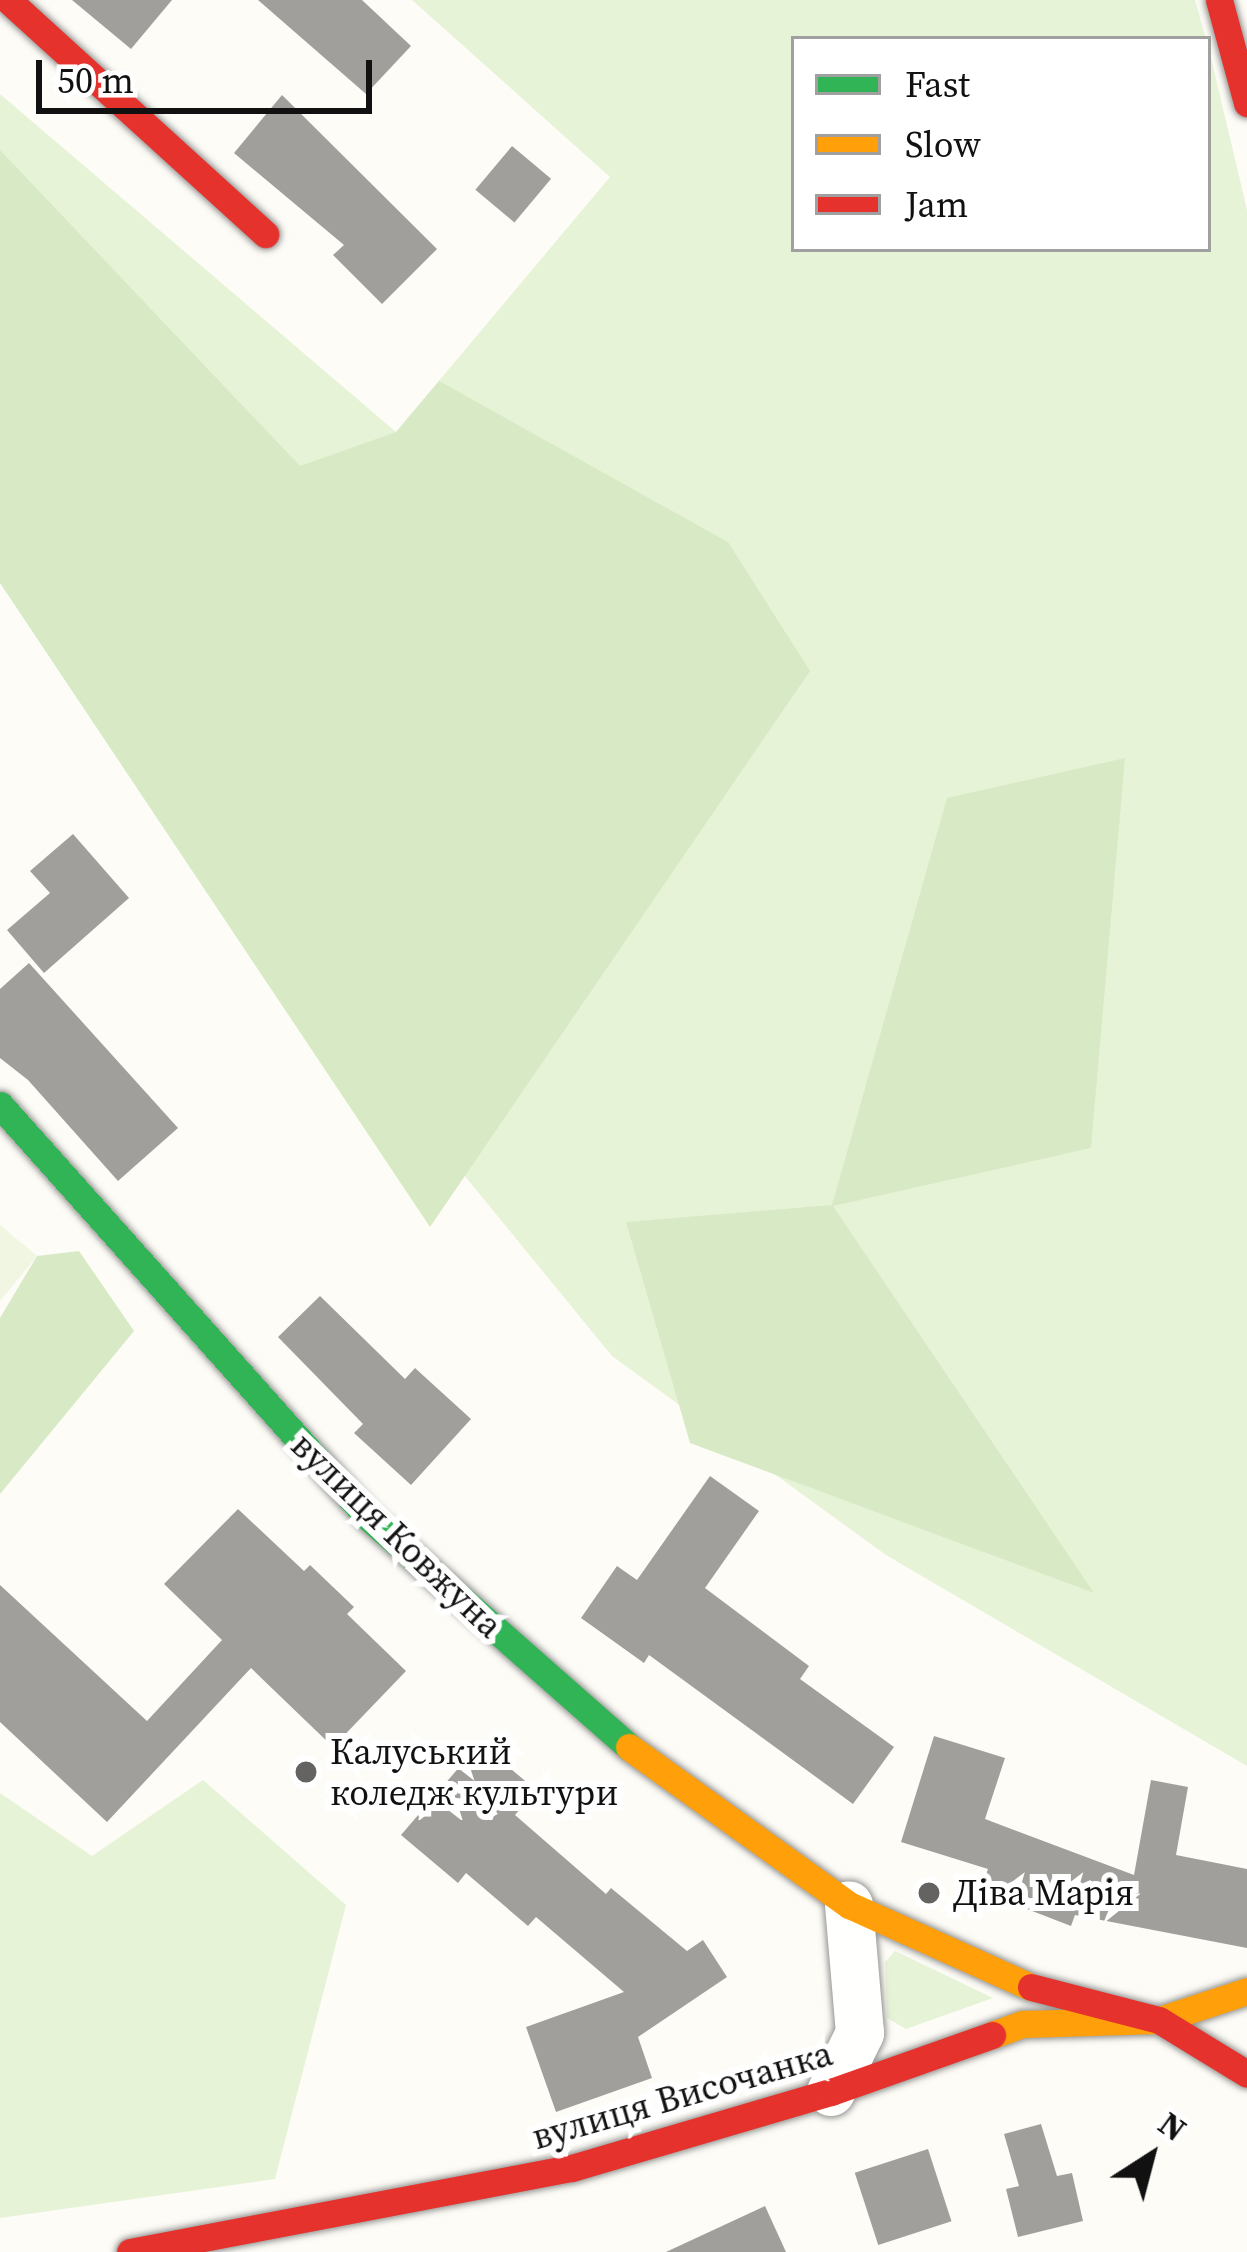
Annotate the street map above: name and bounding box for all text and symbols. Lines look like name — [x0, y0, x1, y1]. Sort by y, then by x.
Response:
scale bar — [42, 36, 378, 110]
legend — [791, 36, 1211, 252]
text: 50 m — [57, 56, 134, 105]
text: Fast — [905, 60, 970, 109]
text: Slow — [905, 120, 981, 169]
text: Jam — [905, 180, 968, 229]
street label: вулиця Ковжуна — [282, 1423, 512, 1647]
place label: Калуський коледж культури — [330, 1729, 618, 1814]
marker: Калуський коледж культури — [293, 1759, 319, 1785]
place label: Діва Марія — [953, 1871, 1134, 1915]
marker: Діва Марія — [916, 1880, 942, 1906]
street label: вулиця Височанка — [527, 2031, 837, 2159]
north arrow — [1091, 2096, 1211, 2216]
text: N — [1150, 2101, 1195, 2152]

